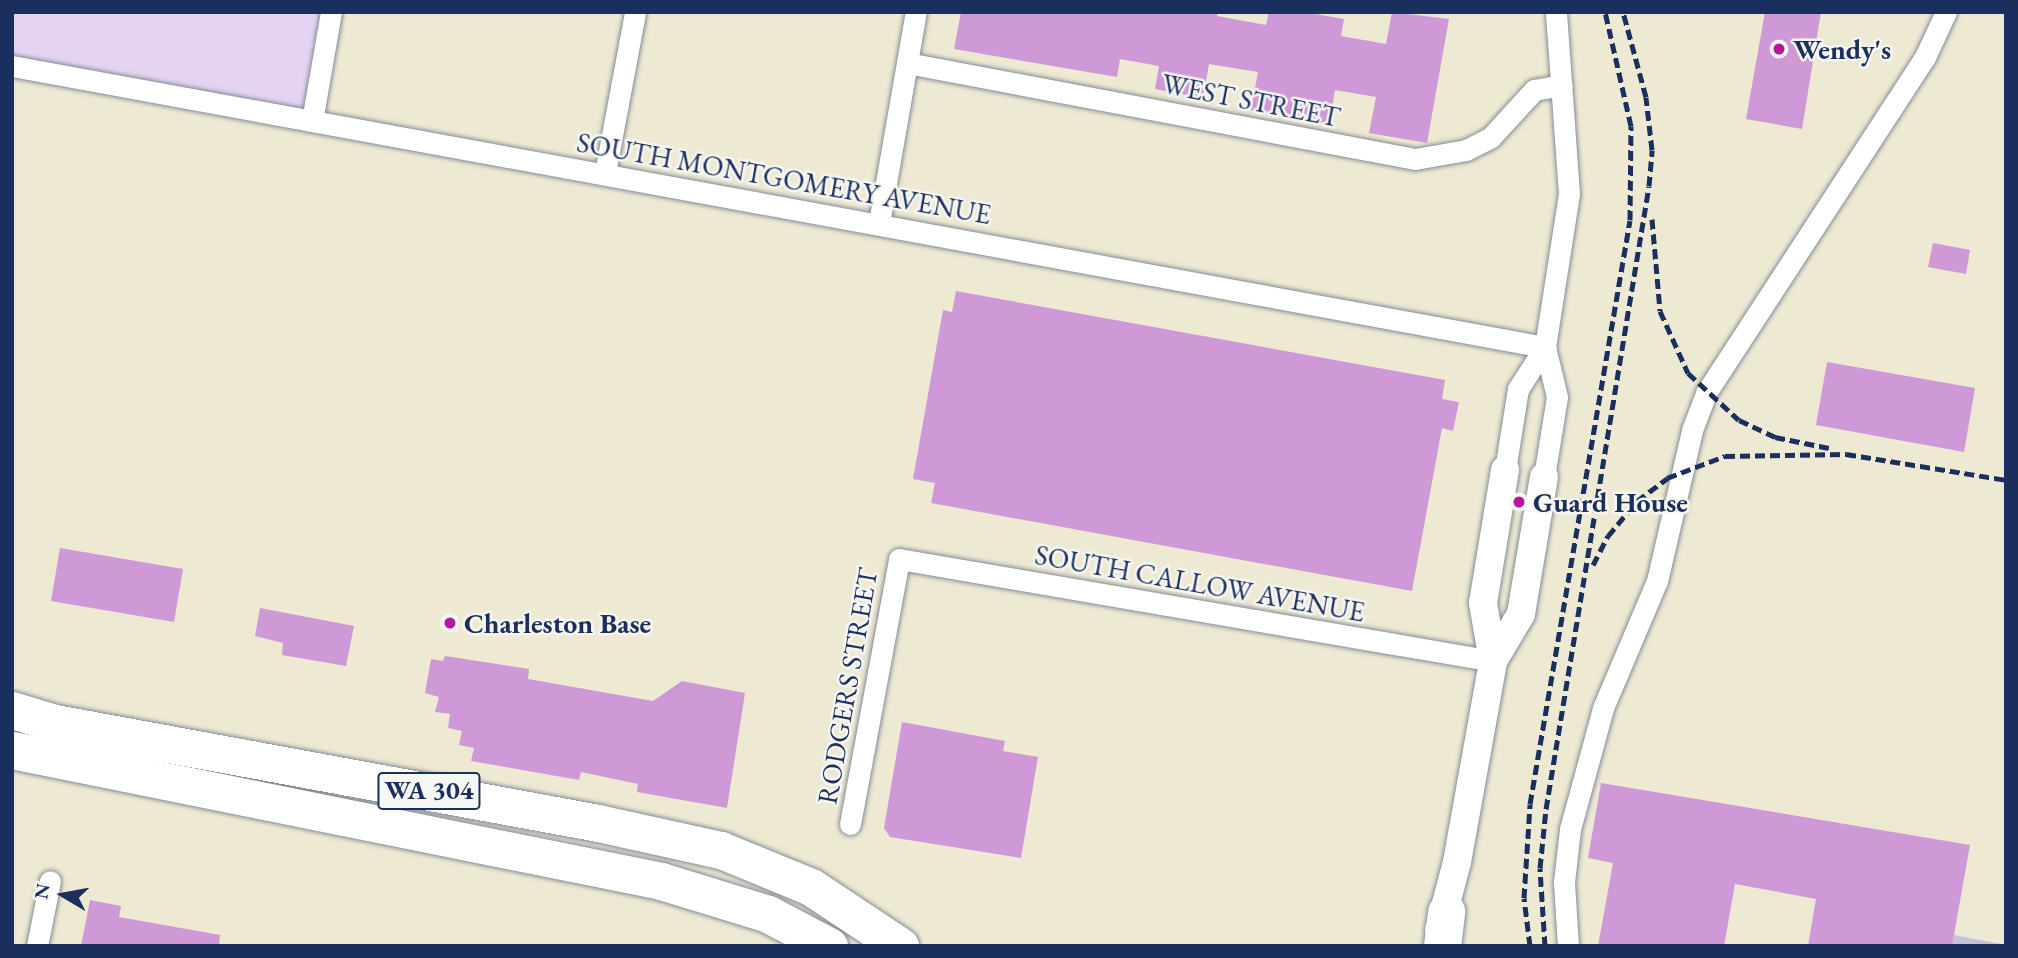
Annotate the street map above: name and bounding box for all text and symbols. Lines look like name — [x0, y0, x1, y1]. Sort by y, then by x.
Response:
place label: Wendy's — [1793, 32, 1891, 66]
marker: Wendy's — [1771, 41, 1787, 57]
street label: WEST STREET — [1159, 66, 1343, 134]
street label: SOUTH MONTGOMERY AVENUE — [574, 125, 994, 231]
place label: Guard House — [1533, 485, 1688, 519]
marker: Guard House — [1511, 494, 1527, 510]
street label: SOUTH CALLOW AVENUE — [1032, 537, 1368, 629]
street label: RODGERS STREET — [810, 565, 884, 807]
place label: Charleston Base — [464, 606, 651, 640]
marker: Charleston Base — [442, 615, 458, 631]
road number: WA 304 — [376, 768, 481, 814]
north arrow — [28, 860, 98, 930]
text: N — [28, 882, 55, 901]

